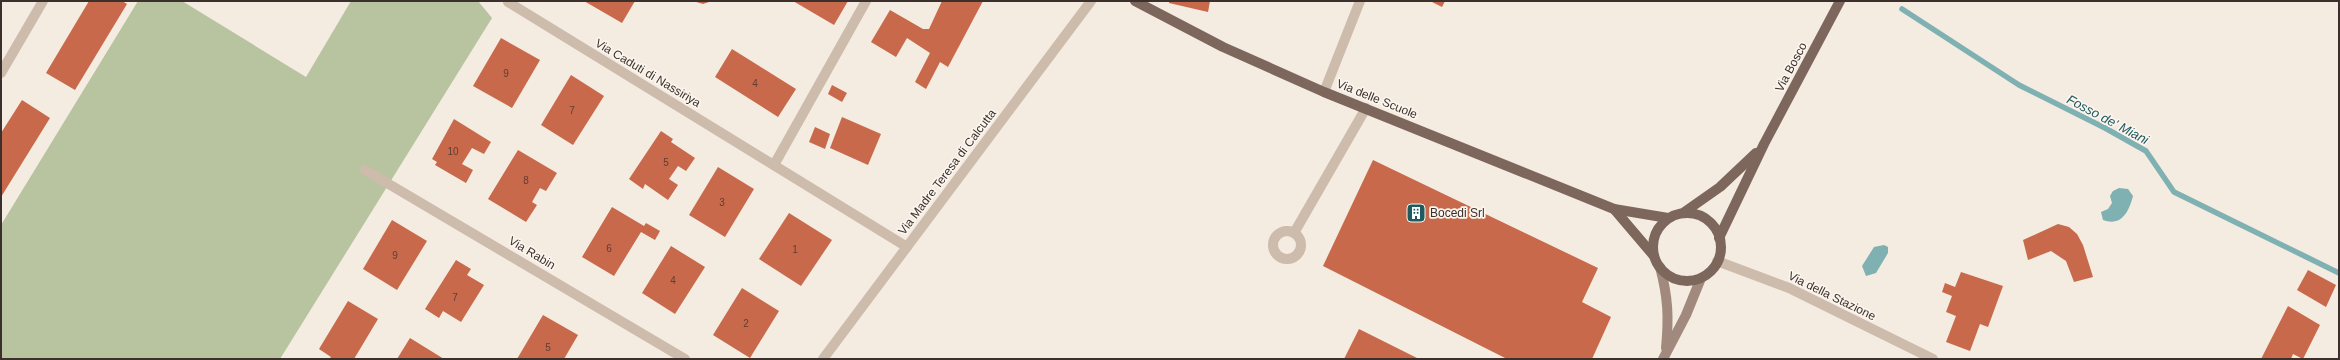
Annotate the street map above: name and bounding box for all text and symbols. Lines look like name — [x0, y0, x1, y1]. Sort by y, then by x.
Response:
street label: Via Caduti di Nassiriya — [593, 36, 704, 110]
street label: Via Bosco — [1772, 40, 1810, 94]
house number: 9 — [503, 68, 509, 79]
street label: Via delle Scuole — [1335, 76, 1420, 122]
house number: 4 — [752, 78, 758, 89]
water label: Fosso de' Miani — [2064, 92, 2152, 148]
house number: 7 — [569, 105, 575, 116]
street label: Via Madre Teresa di Calcutta — [895, 106, 999, 238]
house number: 10 — [447, 146, 459, 157]
house number: 5 — [663, 157, 669, 168]
house number: 8 — [523, 175, 529, 186]
house number: 3 — [719, 197, 725, 208]
building icon: Bocedi Srl — [1405, 202, 1427, 224]
place label: Bocedi Srl — [1430, 206, 1485, 220]
street label: Via Rabin — [506, 234, 558, 272]
house number: 6 — [606, 243, 612, 254]
house number: 1 — [792, 244, 798, 255]
house number: 9 — [392, 250, 398, 261]
street label: Via della Stazione — [1786, 269, 1878, 323]
house number: 4 — [670, 275, 676, 286]
house number: 7 — [452, 292, 458, 303]
house number: 2 — [743, 318, 749, 329]
house number: 5 — [545, 342, 551, 353]

